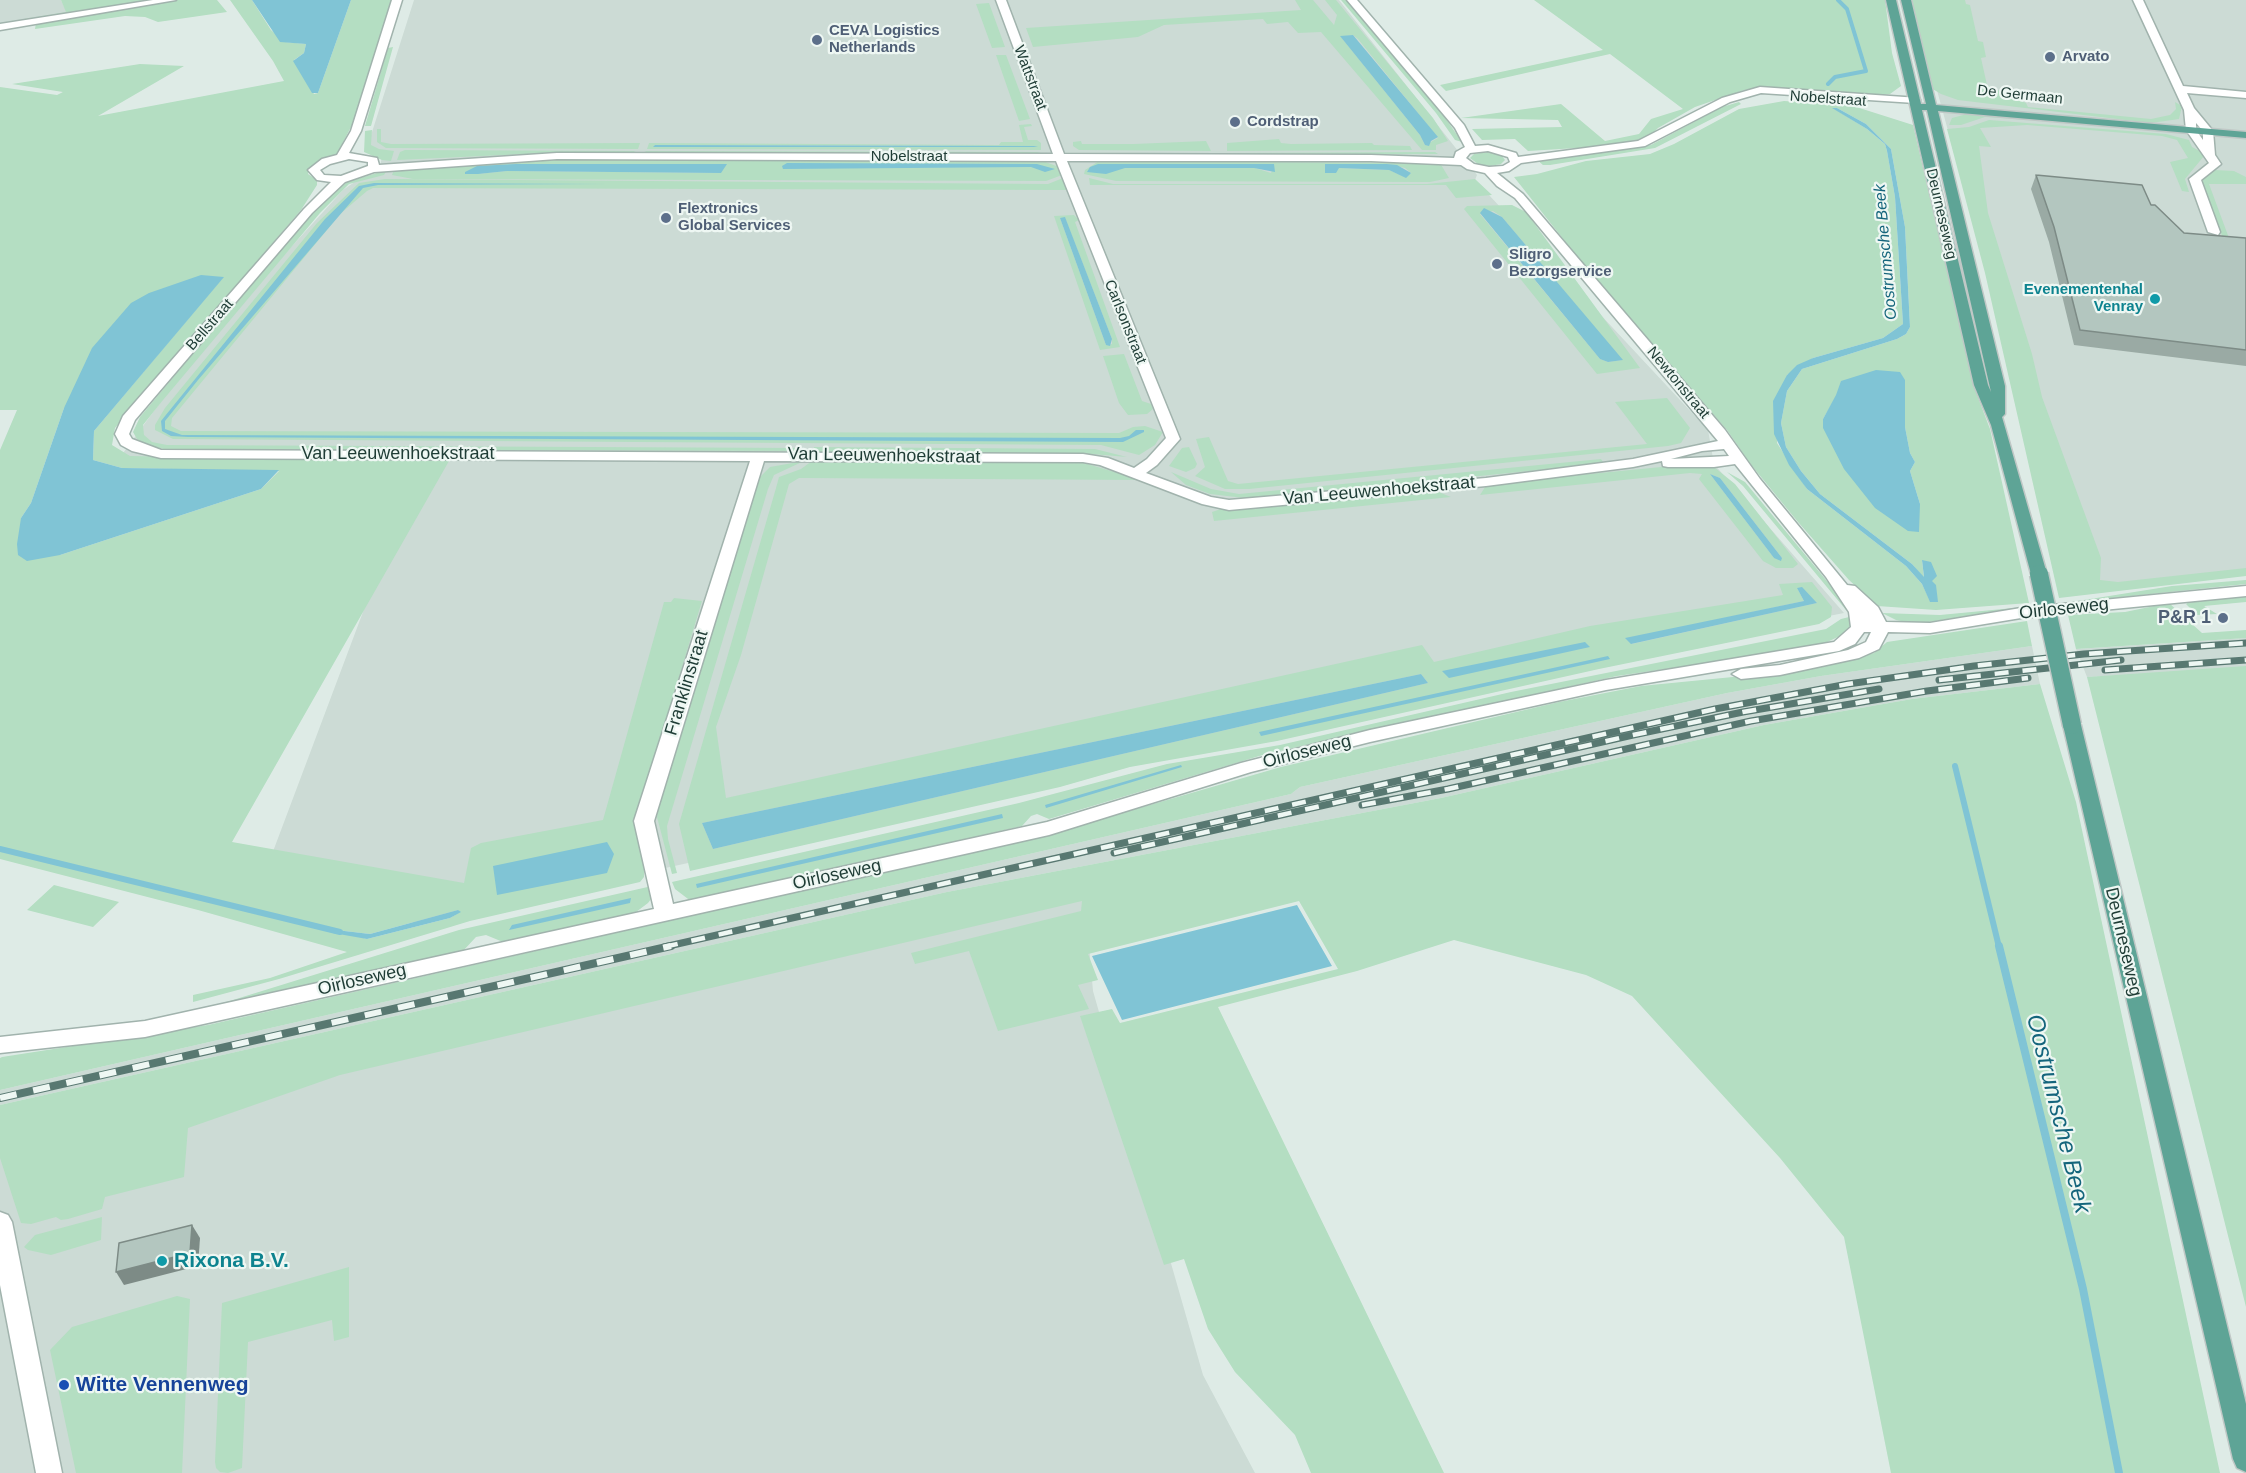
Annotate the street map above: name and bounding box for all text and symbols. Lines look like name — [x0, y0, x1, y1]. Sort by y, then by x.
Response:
place label: CEVA Logistics Netherlands — [829, 22, 940, 57]
marker: CEVA Logistics Netherlands — [810, 33, 824, 47]
street label: Wattstraat — [1009, 43, 1051, 113]
place label: Arvato — [2062, 48, 2110, 66]
marker: Arvato — [2043, 50, 2057, 64]
street label: De Germaan — [1976, 82, 2064, 108]
street label: Nobelstraat — [1789, 87, 1867, 111]
place label: Cordstrap — [1247, 113, 1319, 131]
marker: Cordstrap — [1228, 115, 1242, 129]
street label: Nobelstraat — [871, 148, 947, 166]
street label: Deurneseweg — [1922, 167, 1960, 261]
water label: Oostrumsche Beek — [1871, 183, 1901, 321]
place label: Flextronics Global Services — [678, 200, 791, 235]
marker: Flextronics Global Services — [659, 211, 673, 225]
place label: Sligro Bezorgservice — [1509, 246, 1612, 281]
marker: Sligro Bezorgservice — [1490, 257, 1504, 271]
street label: Carlsonstraat — [1100, 277, 1150, 367]
place label: Evenementenhal Venray — [2024, 281, 2143, 316]
marker: Evenementenhal Venray — [2148, 292, 2162, 306]
street label: Bellstraat — [183, 296, 237, 354]
street label: Newtonstraat — [1643, 343, 1713, 423]
street label: Van Leeuwenhoekstraat — [302, 443, 494, 465]
street label: Van Leeuwenhoekstraat — [787, 444, 981, 468]
street label: Van Leeuwenhoekstraat — [1282, 472, 1476, 510]
street label: Oirloseweg — [2018, 594, 2110, 624]
place label: P&R 1 — [2158, 607, 2211, 629]
marker: P&R 1 — [2216, 611, 2230, 625]
street label: Franklinstraat — [661, 628, 713, 738]
street label: Oirloseweg — [1261, 731, 1353, 773]
street label: Oirloseweg — [791, 855, 883, 895]
street label: Deurneseweg — [2100, 885, 2146, 999]
street label: Oirloseweg — [316, 959, 408, 1001]
water label: Oostrumsche Beek — [2019, 1012, 2097, 1216]
place label: Rixona B.V. — [174, 1248, 289, 1274]
marker: Rixona B.V. — [155, 1254, 169, 1268]
place label: Witte Vennenweg — [76, 1372, 249, 1398]
marker: Witte Vennenweg — [57, 1378, 71, 1392]

